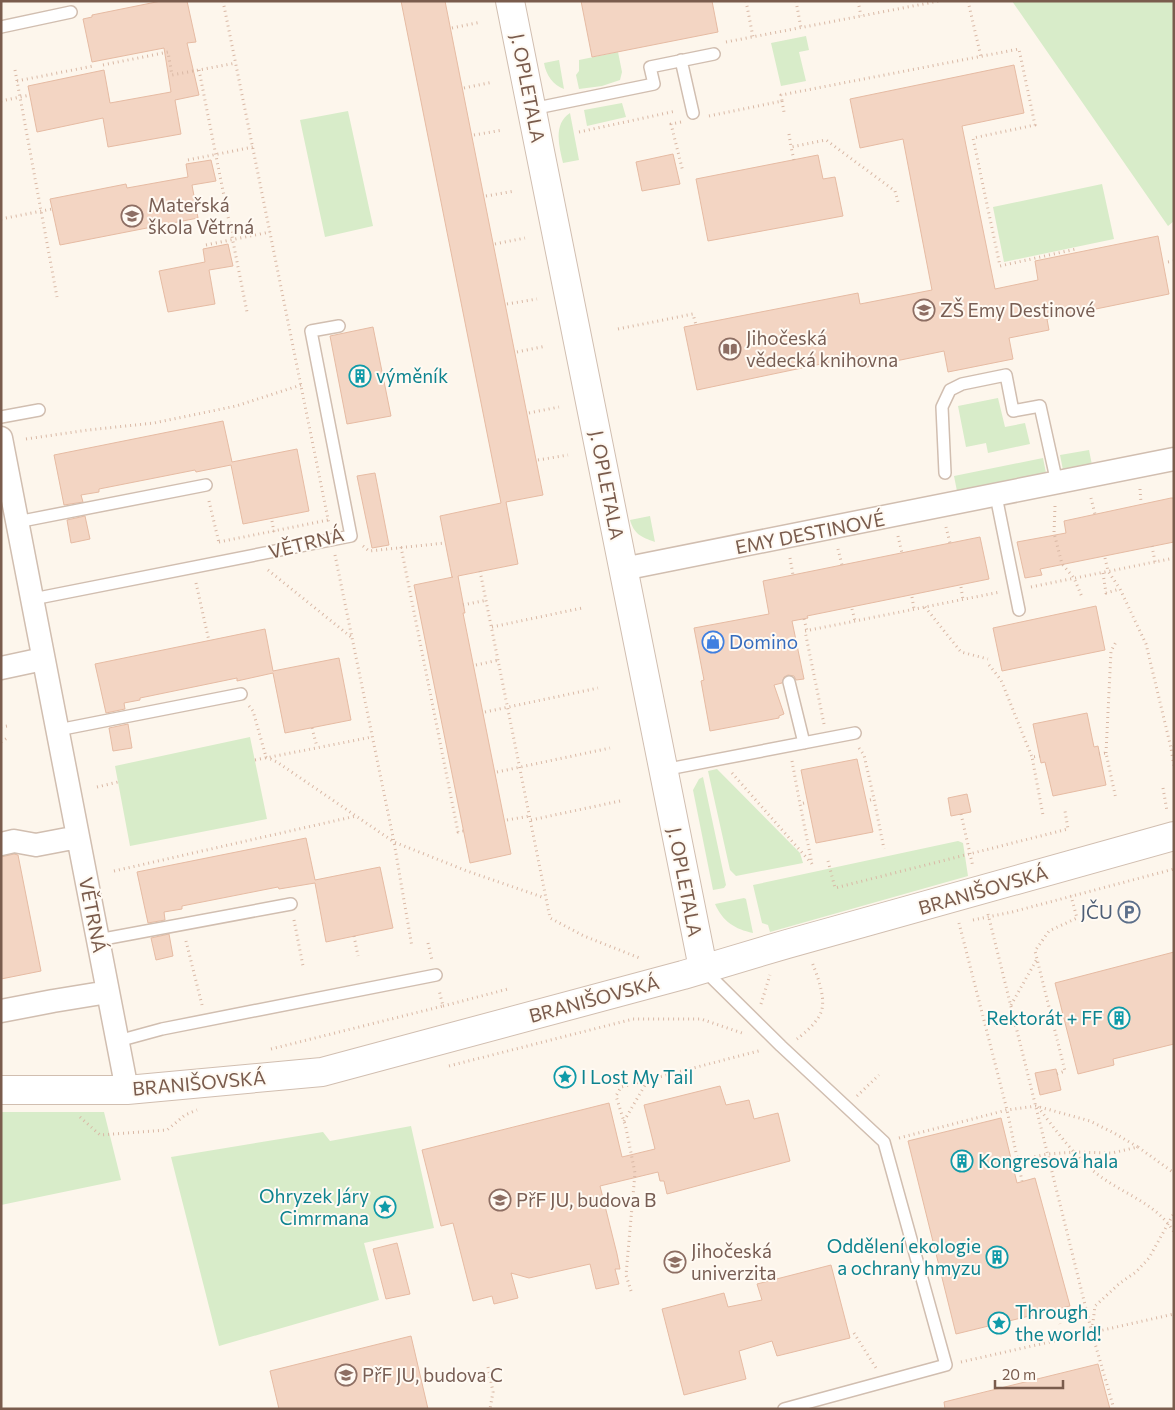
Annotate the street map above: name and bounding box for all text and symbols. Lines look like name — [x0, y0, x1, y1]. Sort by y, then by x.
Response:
street label: J. OPLETALA — [507, 31, 550, 145]
place label: Mateřská škola Větrná — [148, 193, 254, 238]
school or university icon: Mateřská škola Větrná — [120, 204, 144, 228]
place label: ZŠ Emy Destinové — [940, 297, 1095, 321]
school or university icon: ZŠ Emy Destinové — [912, 298, 936, 322]
place label: Jihočeská vědecká knihovna — [746, 326, 898, 371]
library icon: Jihočeská vědecká knihovna — [718, 337, 742, 361]
building icon: výměník — [348, 364, 372, 388]
place label: výměník — [376, 364, 448, 387]
street label: J. OPLETALA — [586, 428, 629, 542]
street label: EMY DESTINOVÉ — [733, 507, 887, 558]
street label: VĚTRNÁ — [266, 522, 346, 563]
shop icon: Domino — [701, 630, 725, 654]
place label: Domino — [729, 630, 798, 653]
street label: J. OPLETALA — [664, 825, 707, 939]
street label: BRANIŠOVSKÁ — [915, 859, 1050, 919]
street label: VĚTRNÁ — [75, 875, 112, 955]
place label: JČU — [1081, 899, 1113, 923]
parking icon: JČU — [1117, 900, 1141, 924]
street label: BRANIŠOVSKÁ — [526, 969, 661, 1027]
place label: Rektorát + FF — [986, 1006, 1103, 1029]
building icon: Rektorát + FF — [1107, 1006, 1131, 1030]
street label: BRANIŠOVSKÁ — [131, 1064, 267, 1100]
place icon: I Lost My Tail — [553, 1065, 577, 1089]
place label: I Lost My Tail — [581, 1065, 693, 1088]
building icon: Kongresová hala — [950, 1149, 974, 1173]
place label: Kongresová hala — [978, 1149, 1118, 1172]
place label: Ohryzek Járy Cimrmana — [259, 1184, 369, 1229]
school or university icon: PřF JU, budova B — [488, 1188, 512, 1212]
place label: PřF JU, budova B — [516, 1188, 656, 1211]
place icon: Ohryzek Járy Cimrmana — [373, 1195, 397, 1219]
place label: Oddělení ekologie a ochrany hmyzu — [827, 1234, 981, 1279]
place label: Jihočeská univerzita — [691, 1239, 776, 1284]
building icon: Oddělení ekologie a ochrany hmyzu — [985, 1245, 1009, 1269]
school or university icon: Jihočeská univerzita — [663, 1250, 687, 1274]
place label: Through the world! — [1015, 1300, 1101, 1345]
place icon: Through the world! — [987, 1311, 1011, 1335]
scale bar — [995, 1358, 1062, 1390]
school or university icon: PřF JU, budova C — [334, 1363, 358, 1387]
place label: PřF JU, budova C — [362, 1363, 503, 1386]
text: 20 m — [1002, 1365, 1036, 1383]

